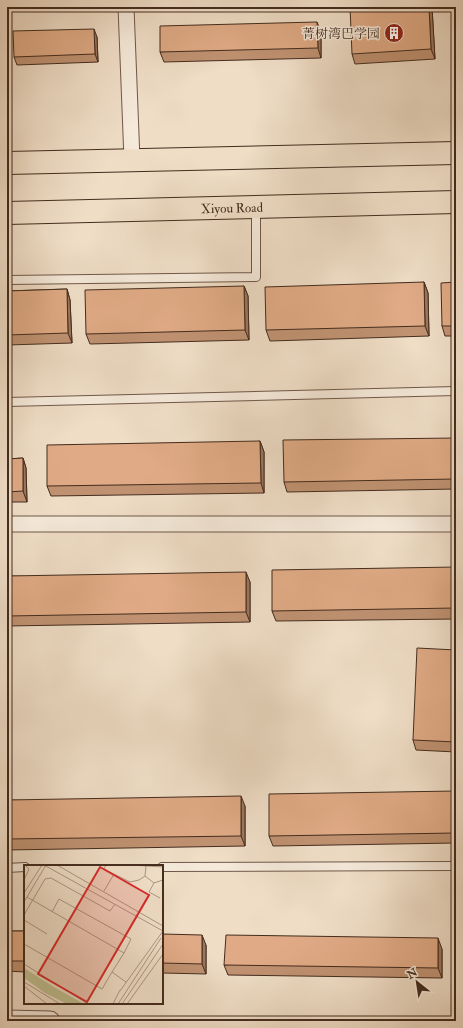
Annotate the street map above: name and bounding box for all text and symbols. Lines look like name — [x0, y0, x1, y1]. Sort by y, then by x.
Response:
building icon: 菁树湾巴学园 — [383, 22, 405, 44]
place label: 菁树湾巴学园 — [302, 26, 380, 42]
street label: Xiyou Road — [201, 200, 264, 218]
inset map — [24, 865, 163, 1004]
north arrow — [397, 962, 437, 1002]
text: N — [404, 965, 421, 982]

